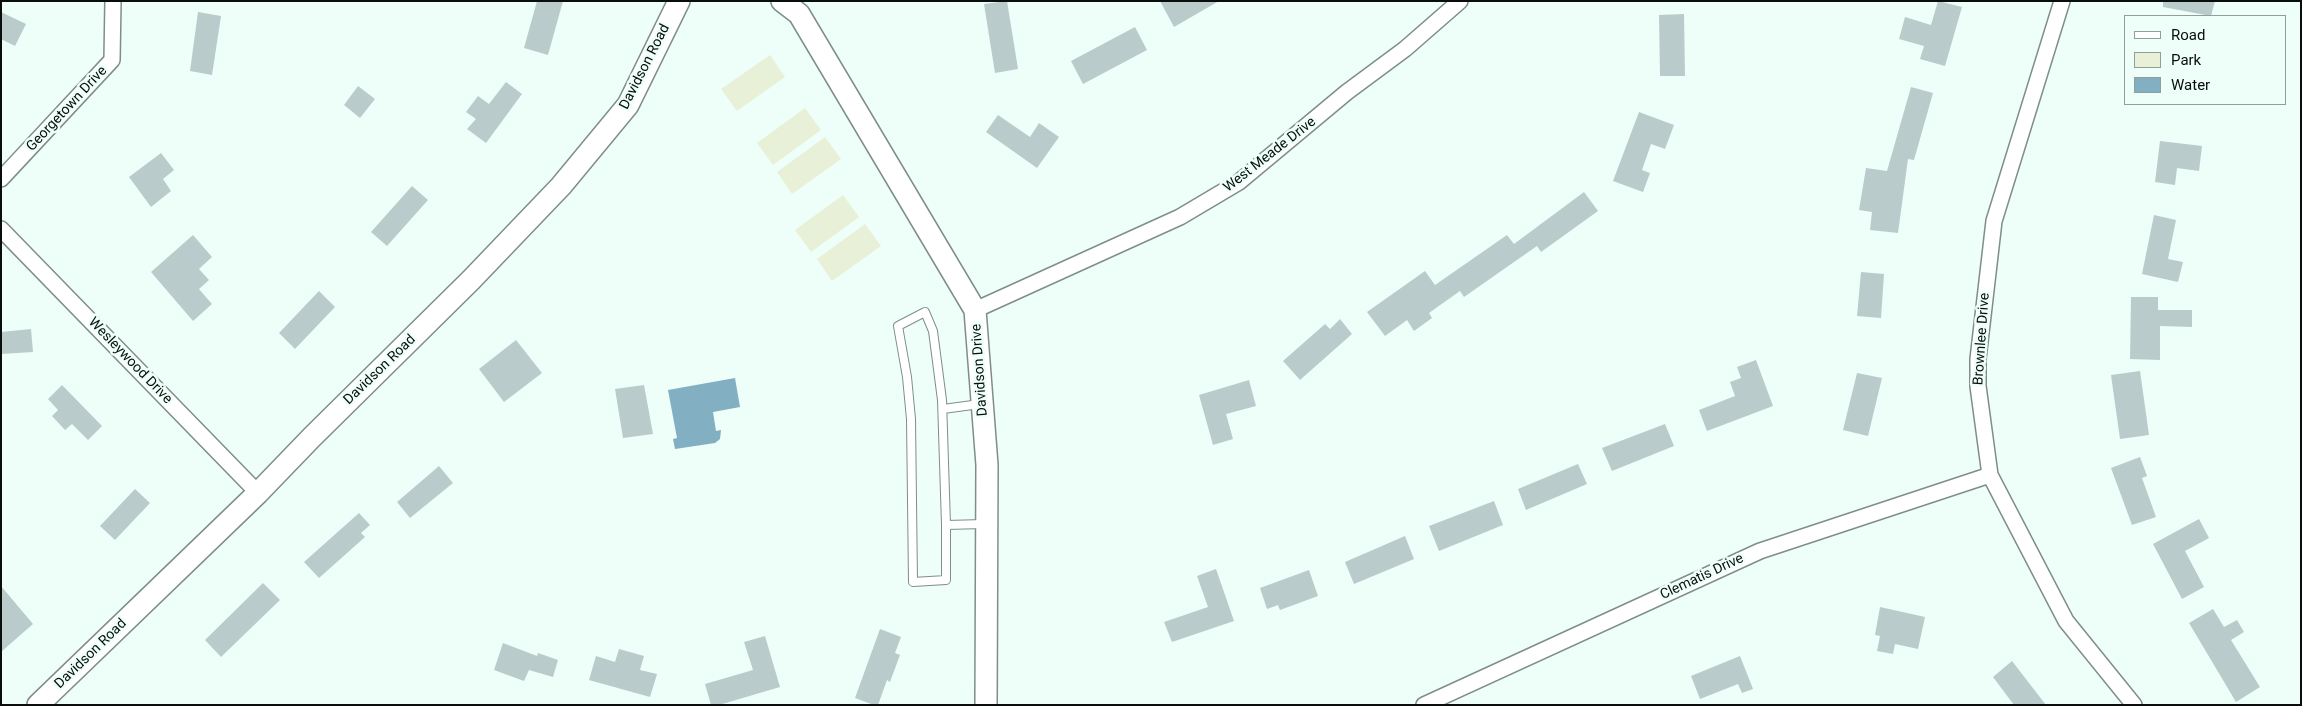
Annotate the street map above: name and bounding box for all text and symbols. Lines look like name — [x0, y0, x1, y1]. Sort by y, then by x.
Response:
legend — [2124, 15, 2287, 105]
street label: Davidson Road — [616, 22, 674, 112]
text: Road — [2171, 26, 2205, 44]
text: Park — [2171, 51, 2201, 69]
street label: Georgetown Drive — [23, 63, 111, 155]
text: Water — [2171, 76, 2210, 94]
street label: West Meade Drive — [1221, 114, 1319, 196]
street label: Brownlee Drive — [1970, 292, 1994, 386]
street label: Wesleywood Drive — [85, 314, 175, 408]
street label: Davidson Drive — [968, 323, 992, 417]
street label: Davidson Road — [341, 332, 419, 408]
street label: Clematis Drive — [1658, 550, 1746, 604]
street label: Davidson Road — [52, 616, 130, 692]

